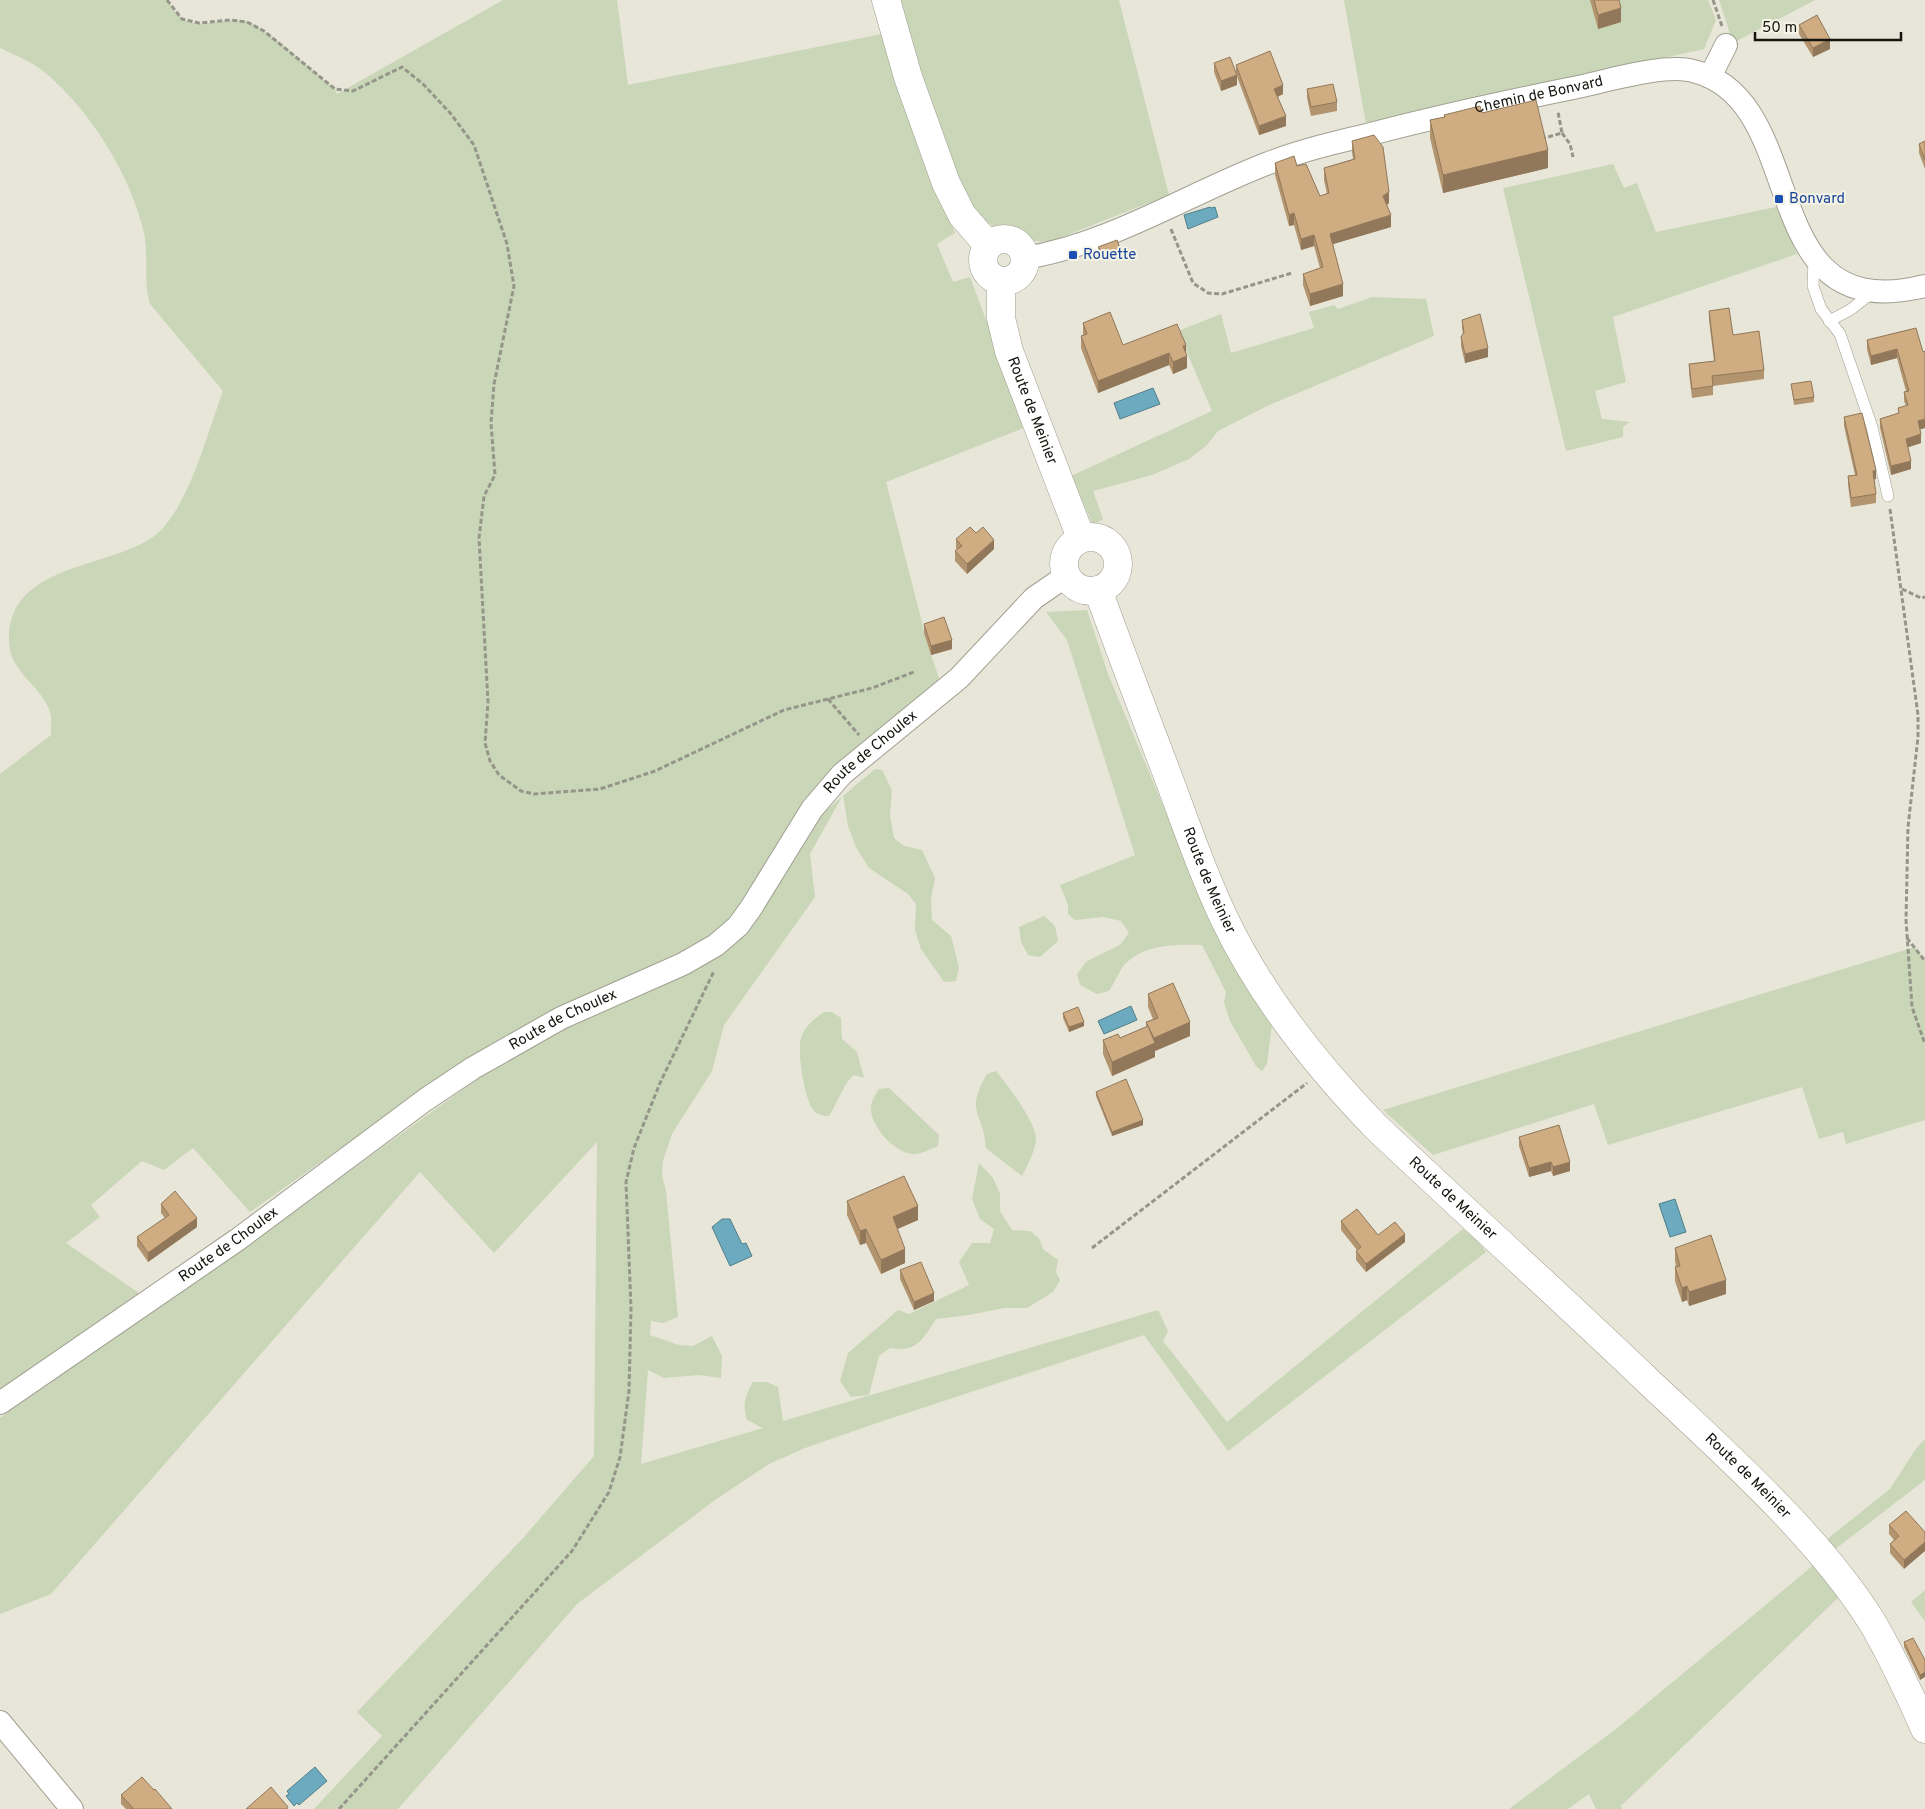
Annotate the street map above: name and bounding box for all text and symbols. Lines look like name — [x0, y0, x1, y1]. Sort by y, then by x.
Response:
scale bar — [1755, 10, 1901, 42]
text: 50 m — [1762, 19, 1797, 38]
street label: Chemin de Bonvard — [1473, 72, 1605, 118]
place label: Bonvard — [1789, 190, 1845, 209]
marker: Bonvard — [1773, 193, 1785, 205]
place label: Rouette — [1083, 246, 1136, 265]
marker: Rouette — [1067, 249, 1079, 261]
street label: Route de Meinier — [1003, 354, 1061, 467]
street label: Route de Choulex — [820, 706, 922, 798]
street label: Route de Meinier — [1178, 825, 1240, 937]
street label: Route de Choulex — [506, 985, 620, 1055]
street label: Route de Meinier — [1404, 1153, 1501, 1244]
street label: Route de Choulex — [175, 1203, 283, 1287]
street label: Route de Meinier — [1700, 1429, 1795, 1523]

